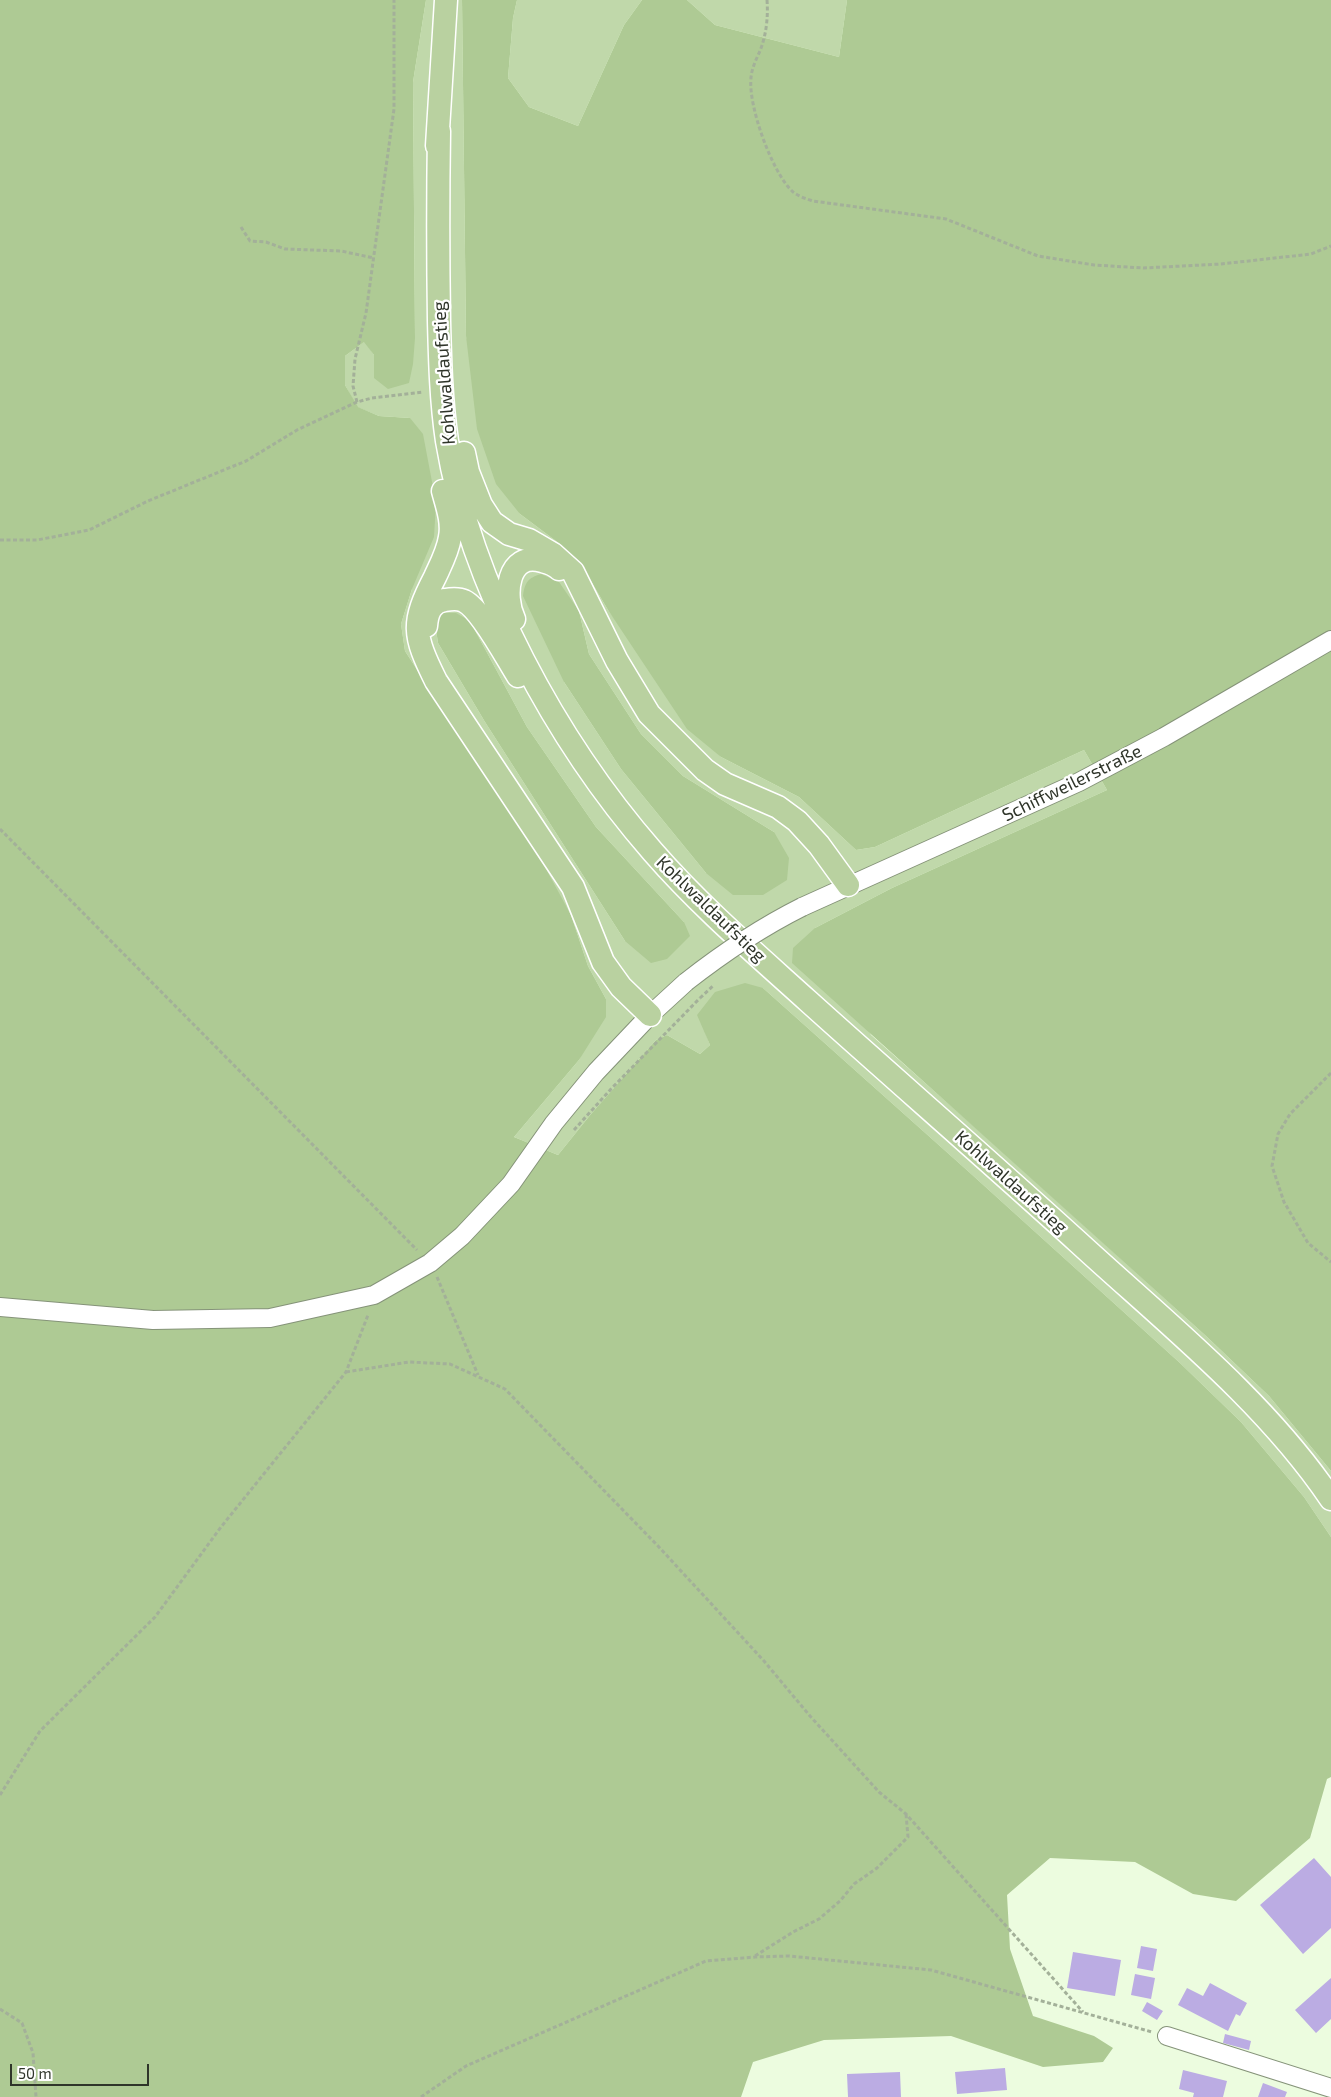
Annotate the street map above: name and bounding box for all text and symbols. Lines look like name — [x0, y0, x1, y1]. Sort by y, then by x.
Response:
street label: Kohlwaldaufstieg — [428, 301, 460, 445]
street label: Schiffweilerstraße — [999, 740, 1145, 826]
street label: Kohlwaldaufstieg — [652, 851, 770, 967]
street label: Kohlwaldaufstieg — [950, 1126, 1072, 1238]
scale bar — [12, 2054, 151, 2086]
text: 50 m — [18, 2064, 52, 2082]

